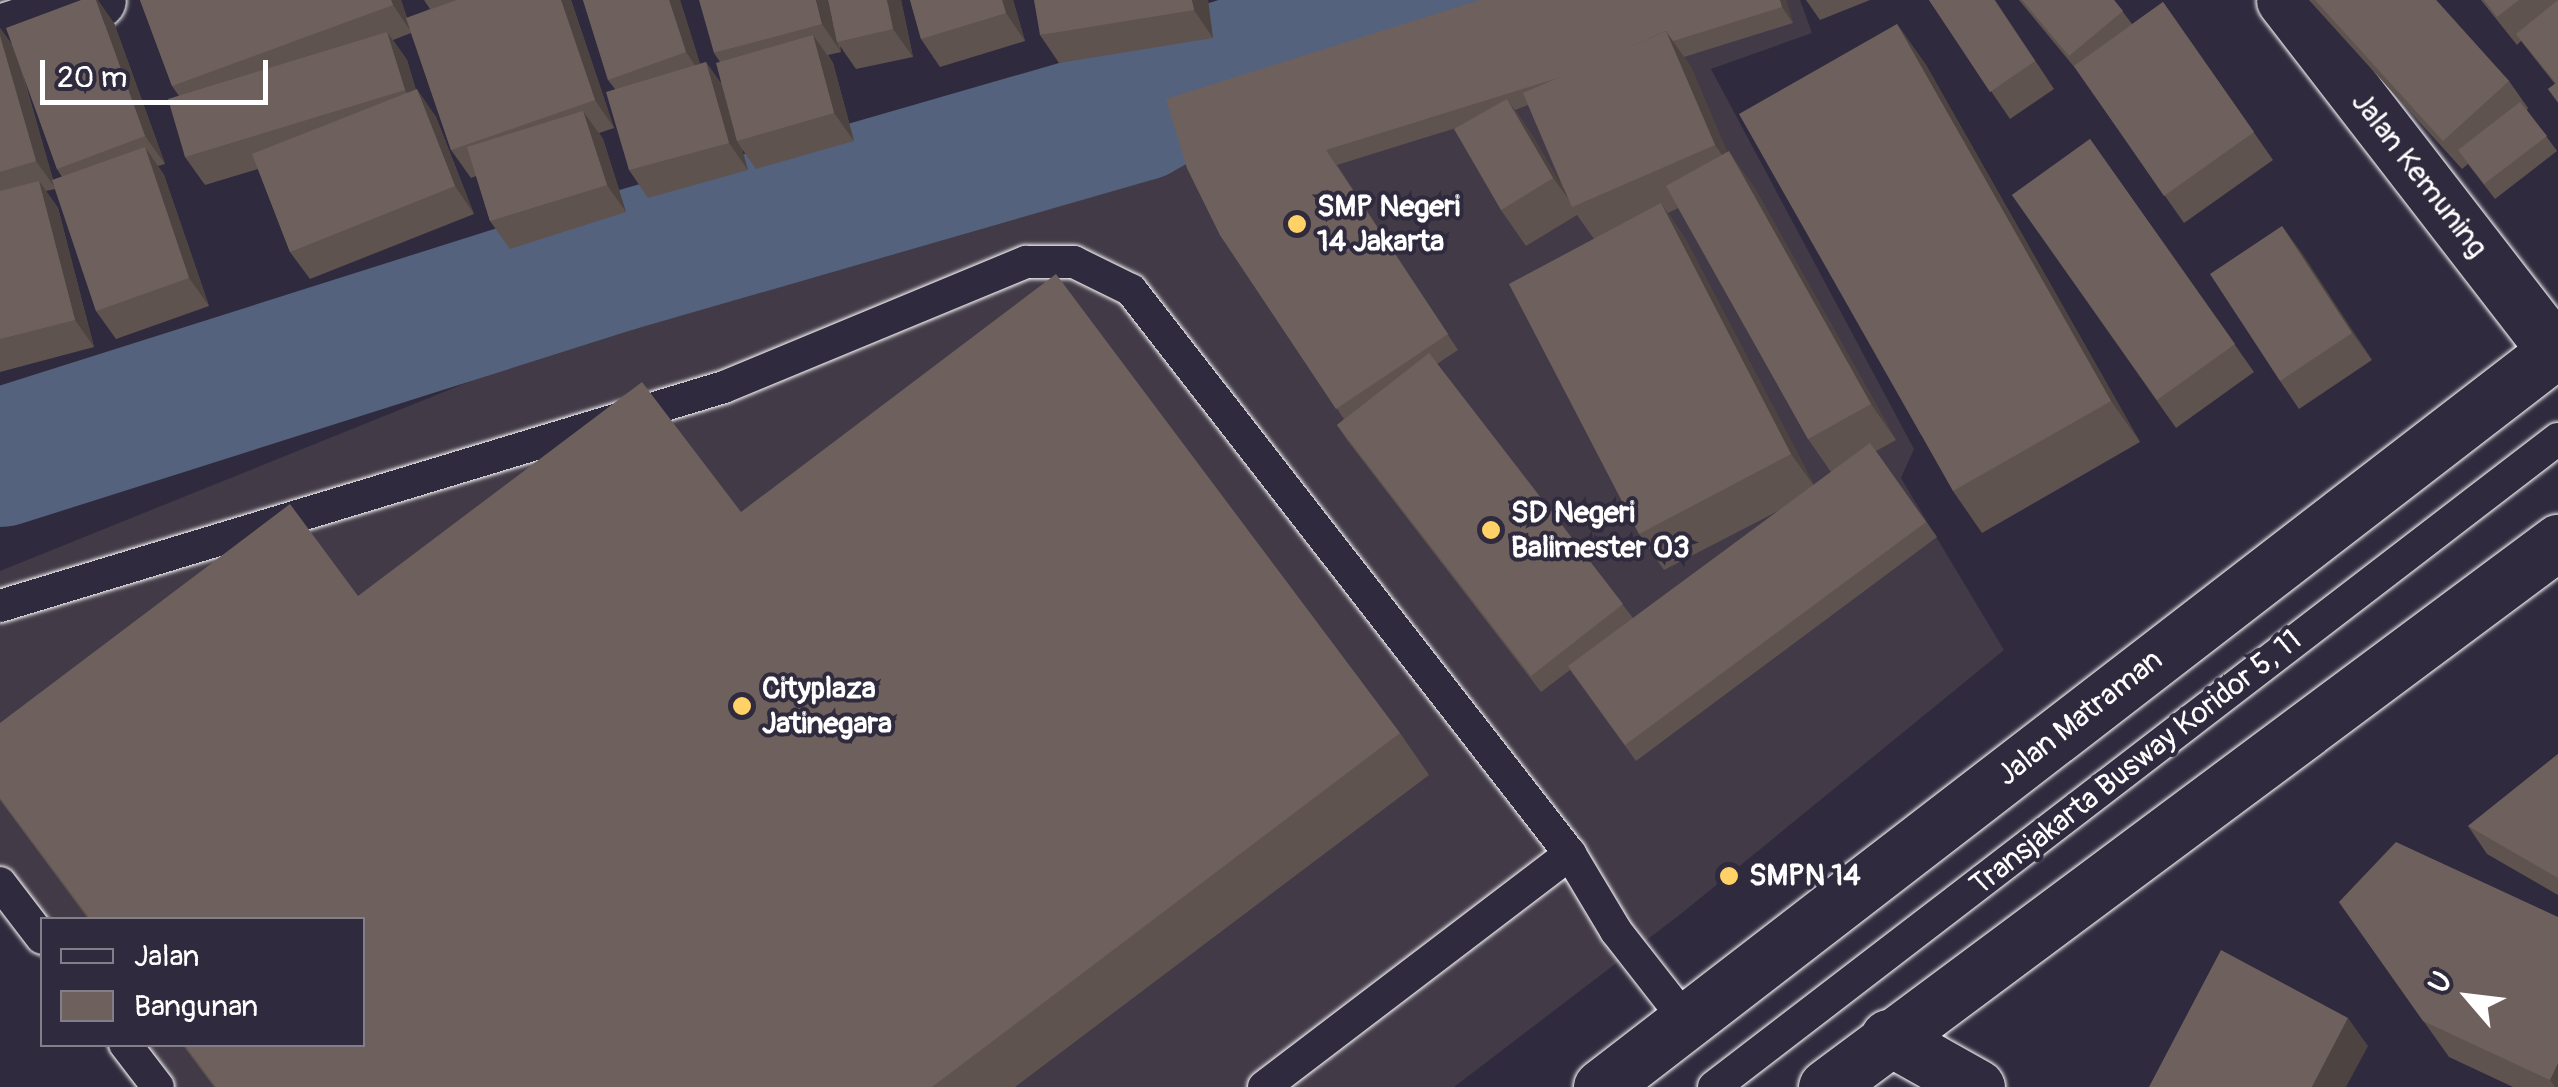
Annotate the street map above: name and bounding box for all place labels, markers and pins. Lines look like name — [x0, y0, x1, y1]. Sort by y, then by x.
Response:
place label: SMP Negeri 14 Jakarta — [1317, 189, 1460, 260]
marker: SMP Negeri 14 Jakarta — [1286, 213, 1308, 235]
place label: SD Negeri Balimester 03 — [1511, 495, 1690, 566]
marker: SD Negeri Balimester 03 — [1480, 519, 1502, 541]
place label: Cityplaza Jatinegara — [762, 671, 892, 742]
marker: Cityplaza Jatinegara — [731, 695, 753, 717]
place label: SMPN 14 — [1749, 858, 1861, 894]
marker: SMPN 14 — [1718, 865, 1740, 887]

